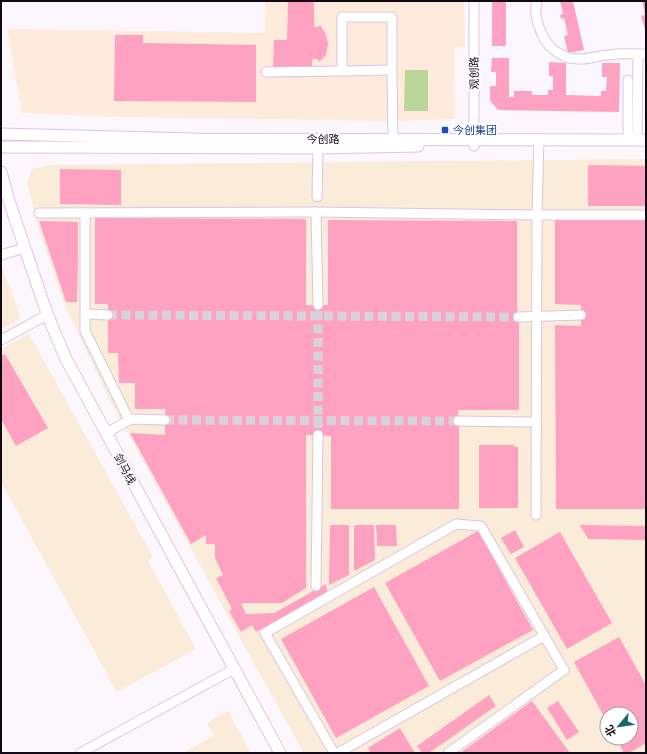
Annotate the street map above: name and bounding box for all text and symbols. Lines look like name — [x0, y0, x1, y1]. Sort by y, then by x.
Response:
street label: 观创路 — [468, 56, 480, 90]
place label: 今创集团 — [453, 124, 497, 136]
marker: 今创集团 — [440, 125, 450, 135]
street label: 今创路 — [307, 133, 340, 145]
street label: 剑马线 — [112, 452, 138, 486]
north arrow — [599, 706, 639, 746]
text: 北 — [602, 723, 618, 739]

